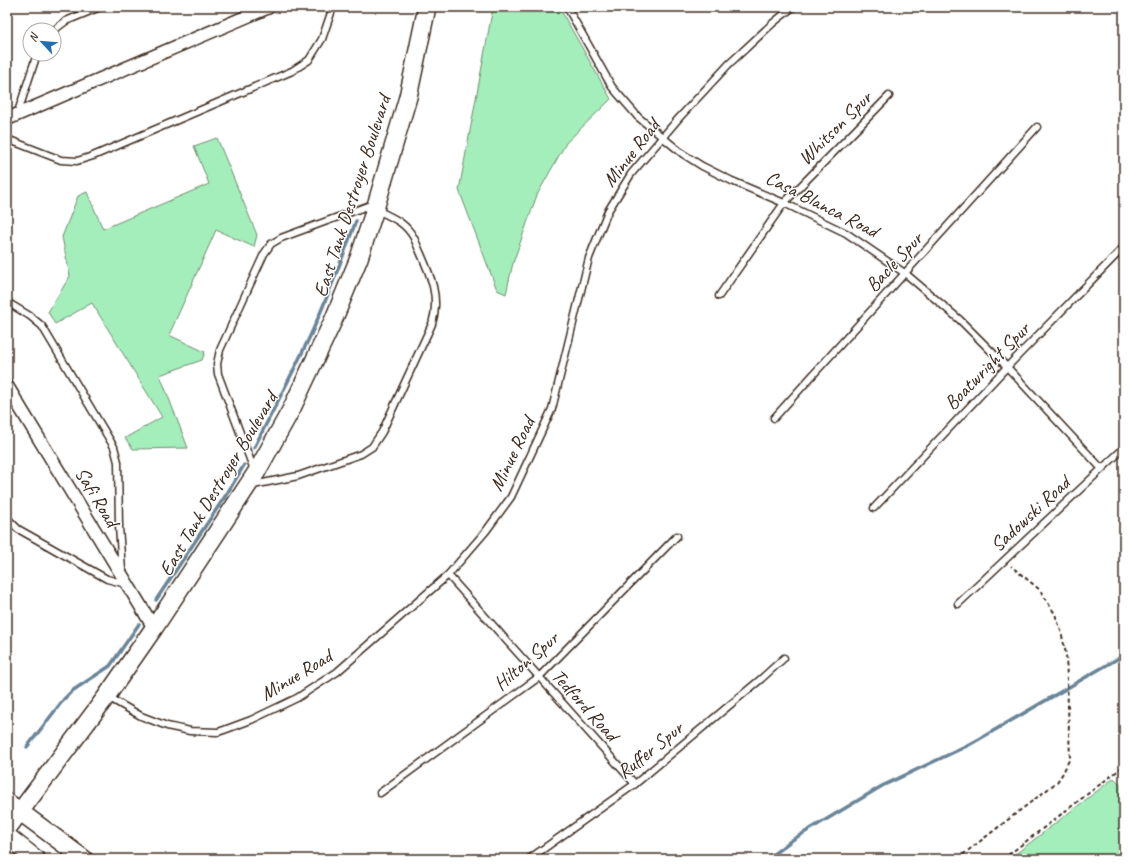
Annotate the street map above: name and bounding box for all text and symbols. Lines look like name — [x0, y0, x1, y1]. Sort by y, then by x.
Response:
north arrow — [22, 22, 62, 62]
text: N — [25, 30, 42, 44]
street label: Whitson Spur — [793, 85, 878, 170]
street label: East Tank Destroyer Boulevard — [308, 89, 397, 300]
street label: Minue Road — [597, 112, 667, 192]
street label: Casa Blanca Road — [762, 165, 885, 244]
street label: Bacle Spur — [860, 226, 929, 297]
street label: Boatwright Spur — [939, 315, 1036, 415]
street label: East Tank Destroyer Boulevard — [153, 385, 284, 581]
street label: Minue Road — [483, 410, 542, 495]
street label: Safi Road — [69, 463, 126, 534]
street label: Sadowski Road — [985, 469, 1077, 557]
street label: Hilton Spur — [488, 625, 565, 696]
street label: Minue Road — [256, 642, 339, 706]
street label: Tedford Road — [546, 664, 626, 749]
street label: Ruffer Spur — [612, 715, 690, 784]

